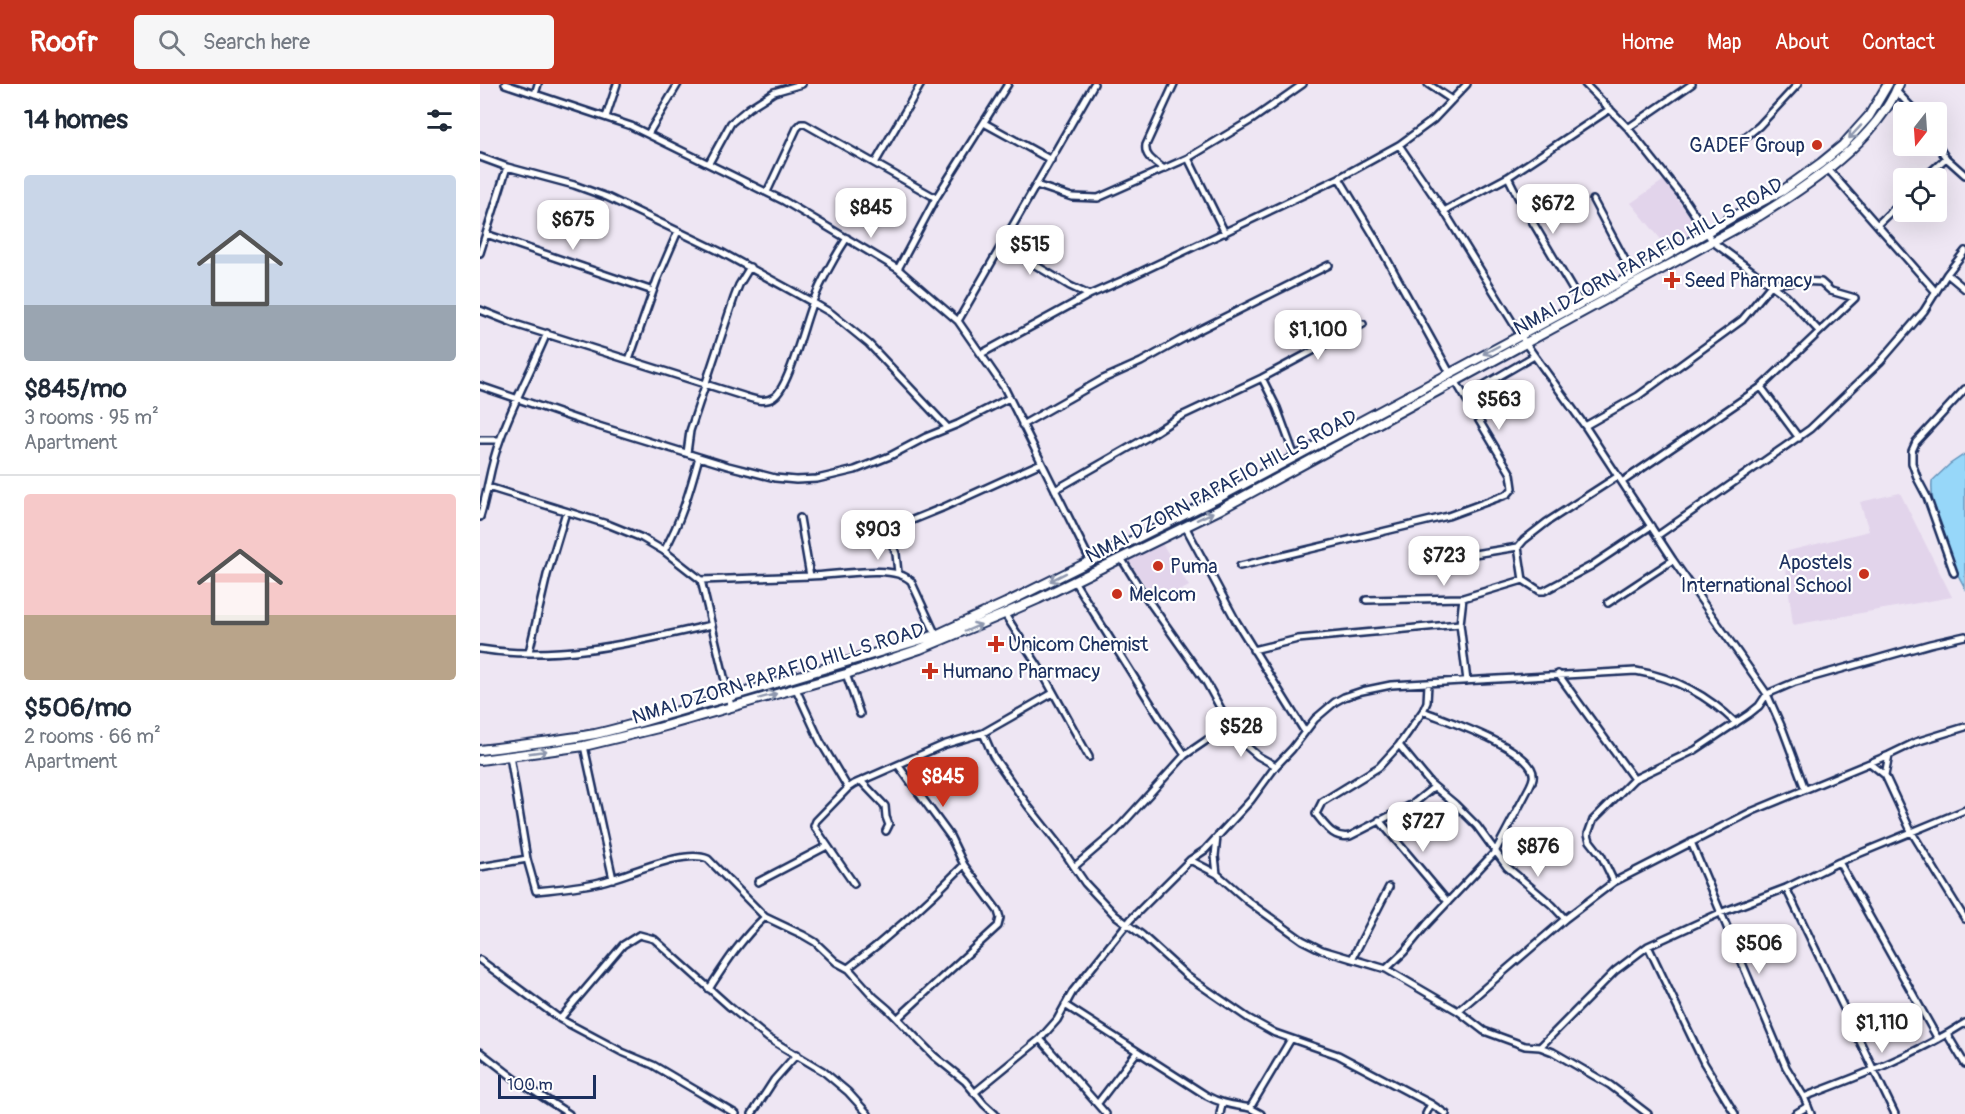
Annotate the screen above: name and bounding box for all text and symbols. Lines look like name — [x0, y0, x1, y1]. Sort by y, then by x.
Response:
search box — [134, 15, 554, 69]
text: Roofr — [30, 25, 98, 60]
icon: search — [155, 26, 188, 59]
text: Search here — [203, 28, 310, 56]
text: Home — [1621, 29, 1674, 56]
text: Map — [1707, 29, 1742, 56]
text: About — [1775, 29, 1829, 56]
text: Contact — [1862, 29, 1935, 56]
north arrow — [1893, 102, 1947, 156]
map controls — [1893, 102, 1947, 222]
text: 14 homes — [24, 104, 128, 136]
icon: filters — [423, 104, 456, 137]
one-way arrow — [1848, 124, 1862, 139]
place label: GADEF Group — [1689, 133, 1805, 158]
marker: GADEF Group — [1810, 138, 1824, 152]
button: locate — [1893, 168, 1947, 222]
street label: NMAI DZORN PAPAFIO HILLS ROAD — [1509, 172, 1787, 341]
pin: $672 — [1517, 184, 1589, 235]
pin: $845 — [835, 188, 907, 239]
text: $672 — [1531, 191, 1575, 216]
text: $845 — [849, 195, 893, 220]
pin: $675 — [537, 200, 609, 251]
text: $675 — [551, 207, 595, 232]
icon: home — [186, 214, 294, 322]
pin: $515 — [994, 225, 1066, 276]
text: $515 — [1010, 232, 1050, 257]
place label: Seed Pharmacy — [1684, 268, 1813, 293]
marker: Seed Pharmacy — [1665, 273, 1679, 287]
pin: $1,100 — [1269, 310, 1367, 361]
text: $1,100 — [1289, 317, 1347, 342]
one-way arrow — [1483, 345, 1501, 357]
text: $845/mo — [24, 373, 127, 405]
pin: $563 — [1463, 380, 1535, 431]
text: $563 — [1477, 387, 1521, 412]
street label: NMAI DZORN PAPAFIO HILLS ROAD — [1081, 404, 1361, 569]
text: 3 rooms · 95 m² — [24, 405, 159, 430]
text: Apartment — [24, 430, 117, 455]
pin: $903 — [842, 510, 914, 561]
one-way arrow — [1196, 510, 1214, 522]
text: $903 — [855, 517, 901, 542]
icon: home — [186, 533, 294, 641]
pin: $723 — [1408, 536, 1480, 587]
text: $723 — [1422, 543, 1466, 568]
place label: Apostels International School — [1681, 550, 1852, 598]
place label: Puma — [1170, 554, 1218, 579]
marker: Puma — [1151, 559, 1165, 573]
marker: Apostels International School — [1857, 567, 1871, 581]
one-way arrow — [1050, 571, 1067, 583]
place label: Melcom — [1129, 582, 1196, 607]
marker: Melcom — [1110, 587, 1124, 601]
street label: NMAI DZORN PAPAFIO HILLS ROAD — [629, 617, 927, 730]
one-way arrow — [963, 622, 981, 633]
place label: Unicom Chemist — [1008, 632, 1149, 657]
marker: Unicom Chemist — [989, 637, 1003, 651]
place label: Humano Pharmacy — [942, 659, 1100, 684]
marker: Humano Pharmacy — [923, 664, 937, 678]
one-way arrow — [758, 690, 777, 701]
text: $506/mo — [24, 692, 131, 724]
pin: $528 — [1205, 707, 1277, 758]
text: $528 — [1220, 714, 1262, 739]
text: 2 rooms · 66 m² — [24, 724, 161, 749]
one-way arrow — [528, 747, 547, 758]
text: Apartment — [24, 749, 117, 774]
pin: $845 — [907, 757, 979, 808]
text: $845 — [921, 764, 965, 789]
pin: $727 — [1387, 802, 1459, 853]
text: $727 — [1401, 809, 1445, 834]
pin: $876 — [1502, 827, 1574, 878]
text: $876 — [1516, 834, 1560, 859]
pin: $506 — [1723, 924, 1795, 975]
text: $506 — [1736, 931, 1782, 956]
pin: $1,110 — [1833, 1003, 1931, 1054]
text: $1,110 — [1855, 1010, 1909, 1035]
scale bar — [498, 1072, 596, 1100]
text: 100 m — [507, 1075, 553, 1095]

